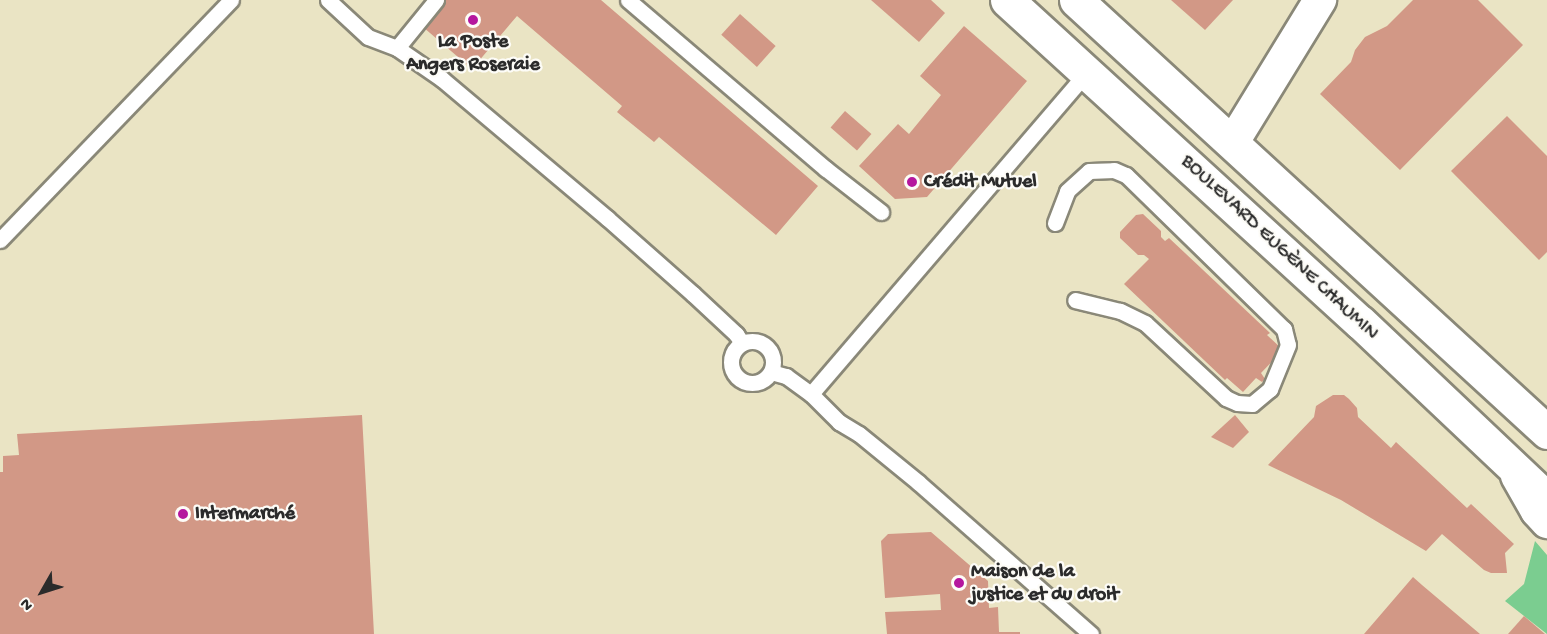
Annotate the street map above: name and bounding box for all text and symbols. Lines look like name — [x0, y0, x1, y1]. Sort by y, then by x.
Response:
marker: La Poste Angers Roseraie — [466, 13, 480, 27]
place label: La Poste Angers Roseraie — [406, 30, 540, 77]
street label: BOULEVARD EUGÈNE CHAUMIN — [1175, 150, 1383, 346]
place label: Crédit Mutuel — [924, 170, 1037, 194]
marker: Crédit Mutuel — [905, 175, 919, 189]
place label: Intermarché — [195, 502, 295, 526]
marker: Intermarché — [176, 507, 190, 521]
place label: Maison de la justice et du droit — [971, 560, 1119, 607]
north arrow — [12, 562, 72, 622]
marker: Maison de la justice et du droit — [952, 576, 966, 590]
text: N — [17, 594, 38, 614]

